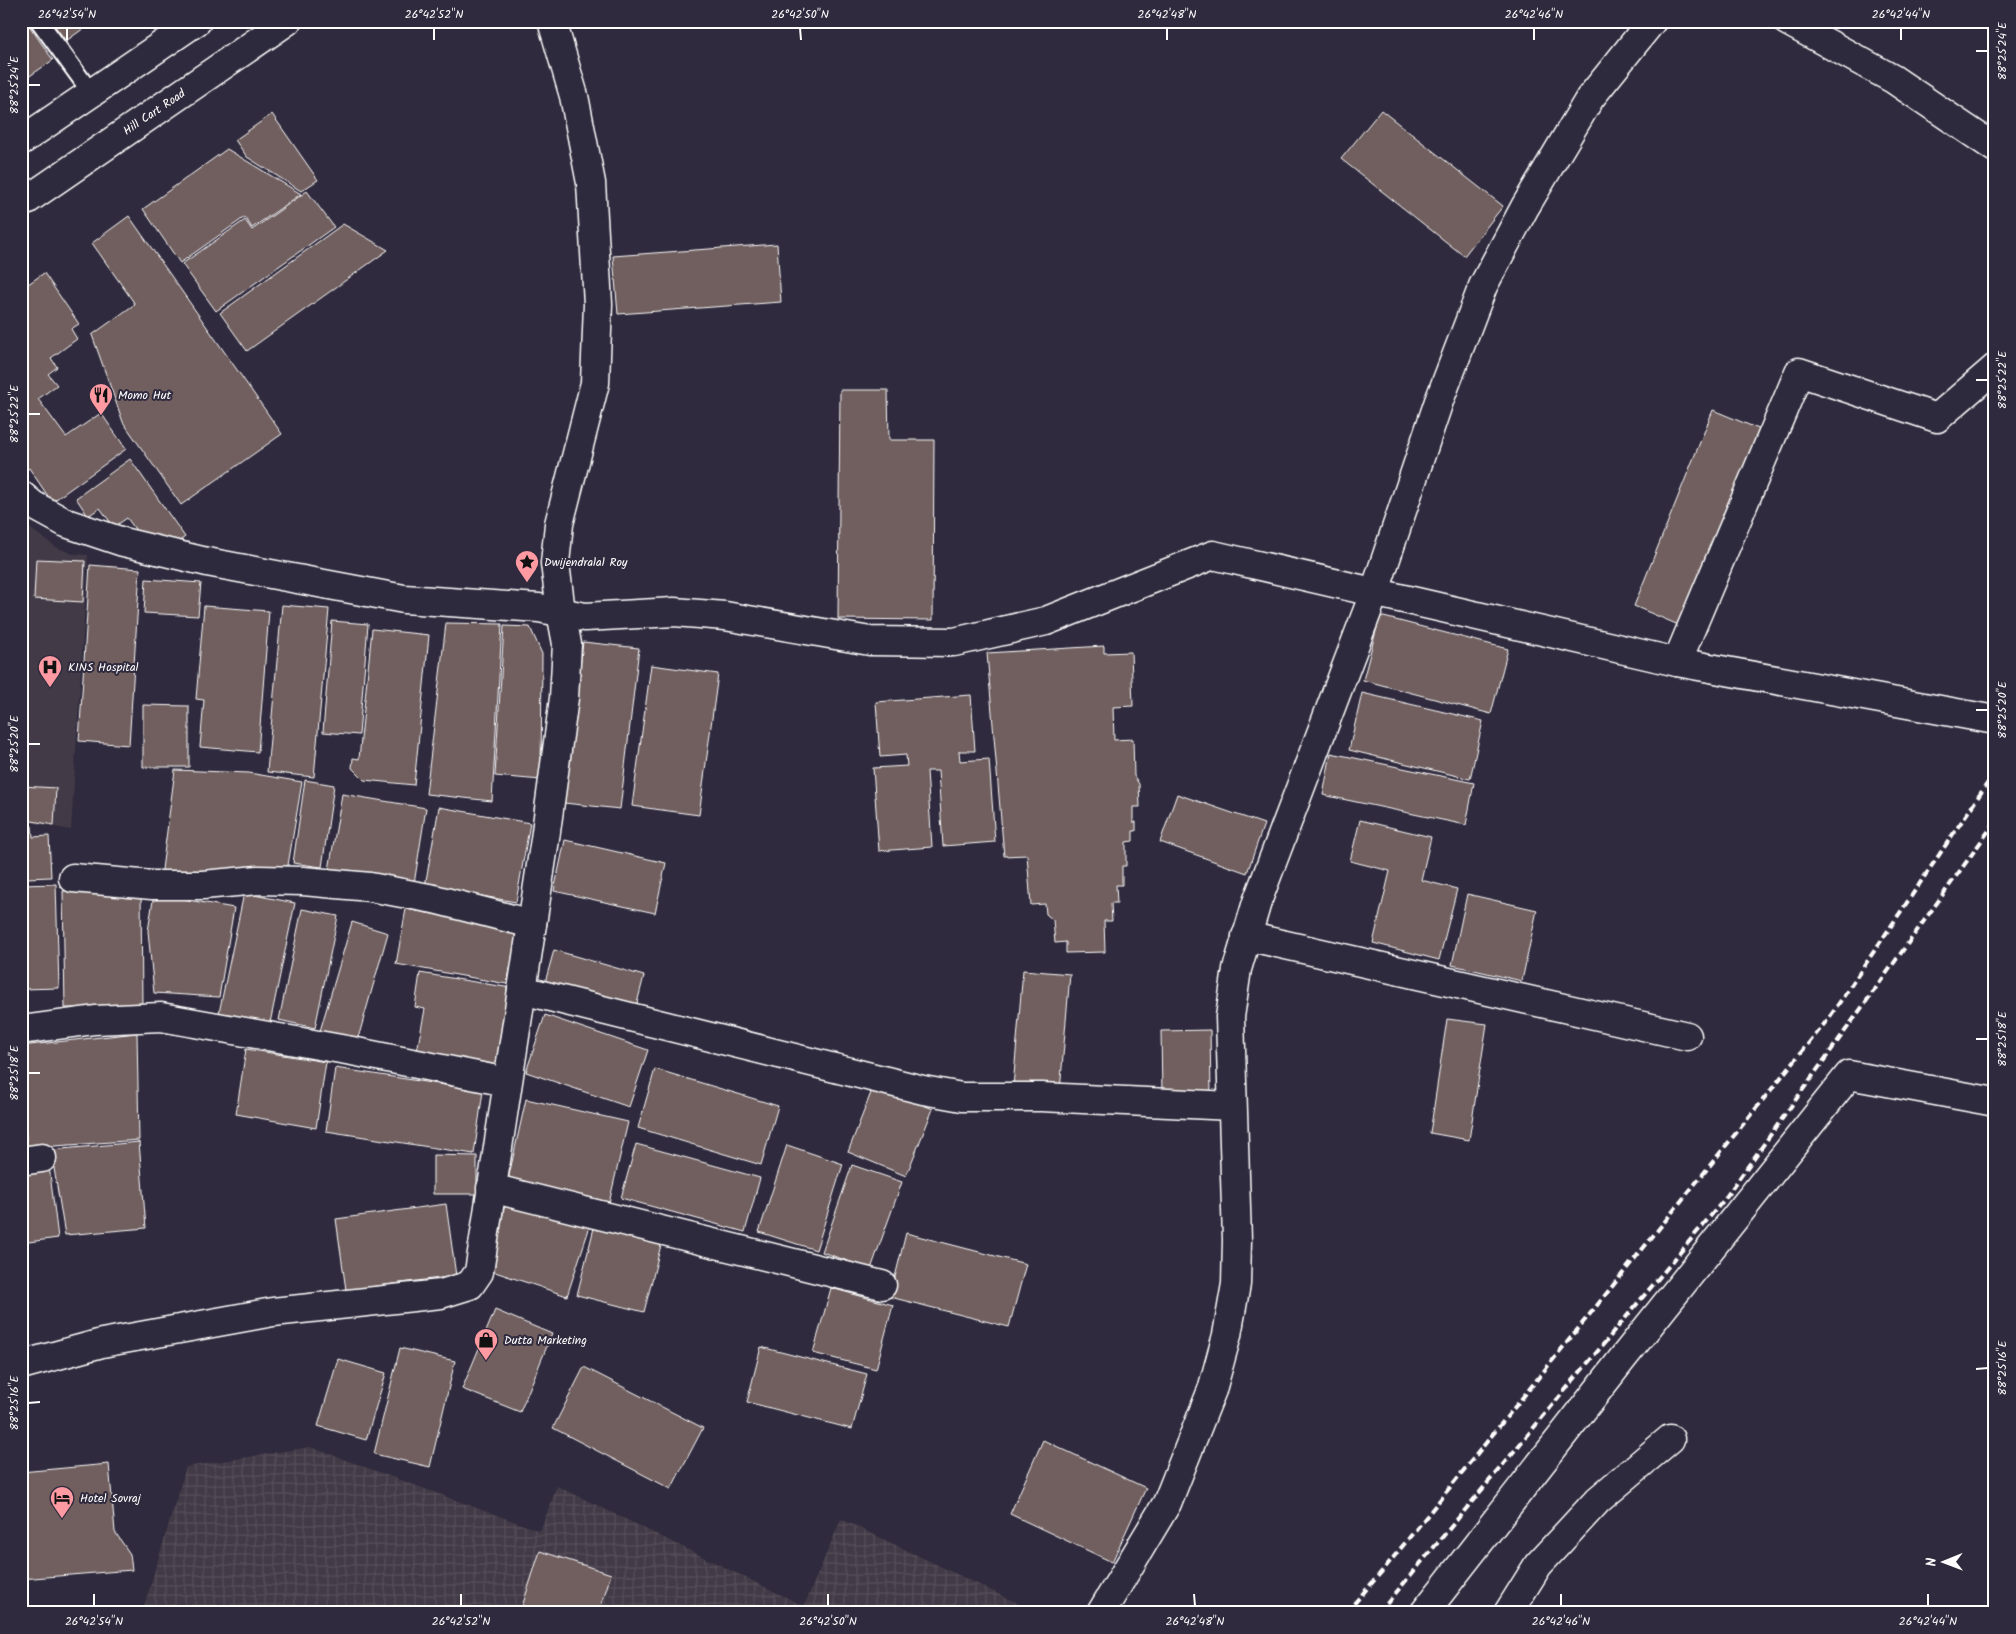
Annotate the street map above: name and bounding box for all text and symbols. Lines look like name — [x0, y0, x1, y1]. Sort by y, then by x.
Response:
text: 26°42'54"N — [38, 5, 96, 24]
text: 26°42'52"N — [405, 5, 463, 24]
text: 26°42'50"N — [771, 5, 829, 24]
text: 26°42'48"N — [1138, 5, 1196, 24]
text: 26°42'46"N — [1505, 5, 1563, 24]
text: 26°42'44"N — [1872, 5, 1930, 24]
text: 88°25'24"E — [1993, 21, 2012, 80]
text: 88°25'24"E — [5, 55, 24, 114]
street label: Hill Cart Road — [119, 84, 190, 140]
text: 88°25'22"E — [1993, 350, 2012, 409]
restaurant icon: Momo Hut — [88, 382, 114, 416]
text: 88°25'22"E — [5, 384, 24, 443]
place label: Momo Hut — [118, 386, 172, 405]
place icon: Dwijendralal Roy — [514, 549, 540, 583]
place label: Dwijendralal Roy — [544, 553, 628, 572]
hospital icon: KINS Hospital — [37, 654, 63, 688]
place label: KINS Hospital — [68, 658, 139, 677]
text: 88°25'20"E — [1993, 680, 2012, 739]
text: 88°25'20"E — [5, 714, 24, 773]
text: 88°25'18"E — [1993, 1010, 2012, 1067]
text: 88°25'18"E — [5, 1044, 24, 1101]
shop icon: Dutta Marketing — [473, 1327, 499, 1361]
place label: Dutta Marketing — [504, 1331, 587, 1350]
text: 88°25'16"E — [1993, 1339, 2012, 1396]
text: 88°25'16"E — [5, 1374, 24, 1431]
hotel icon: Hotel Sovraj — [49, 1485, 75, 1519]
place label: Hotel Sovraj — [80, 1489, 142, 1508]
north arrow — [1918, 1536, 1968, 1586]
text: N — [1921, 1557, 1943, 1567]
text: 26°42'54"N — [65, 1612, 123, 1631]
text: 26°42'52"N — [432, 1612, 490, 1631]
text: 26°42'50"N — [799, 1612, 857, 1631]
text: 26°42'48"N — [1166, 1612, 1224, 1631]
text: 26°42'46"N — [1532, 1612, 1590, 1631]
text: 26°42'44"N — [1899, 1612, 1957, 1631]

